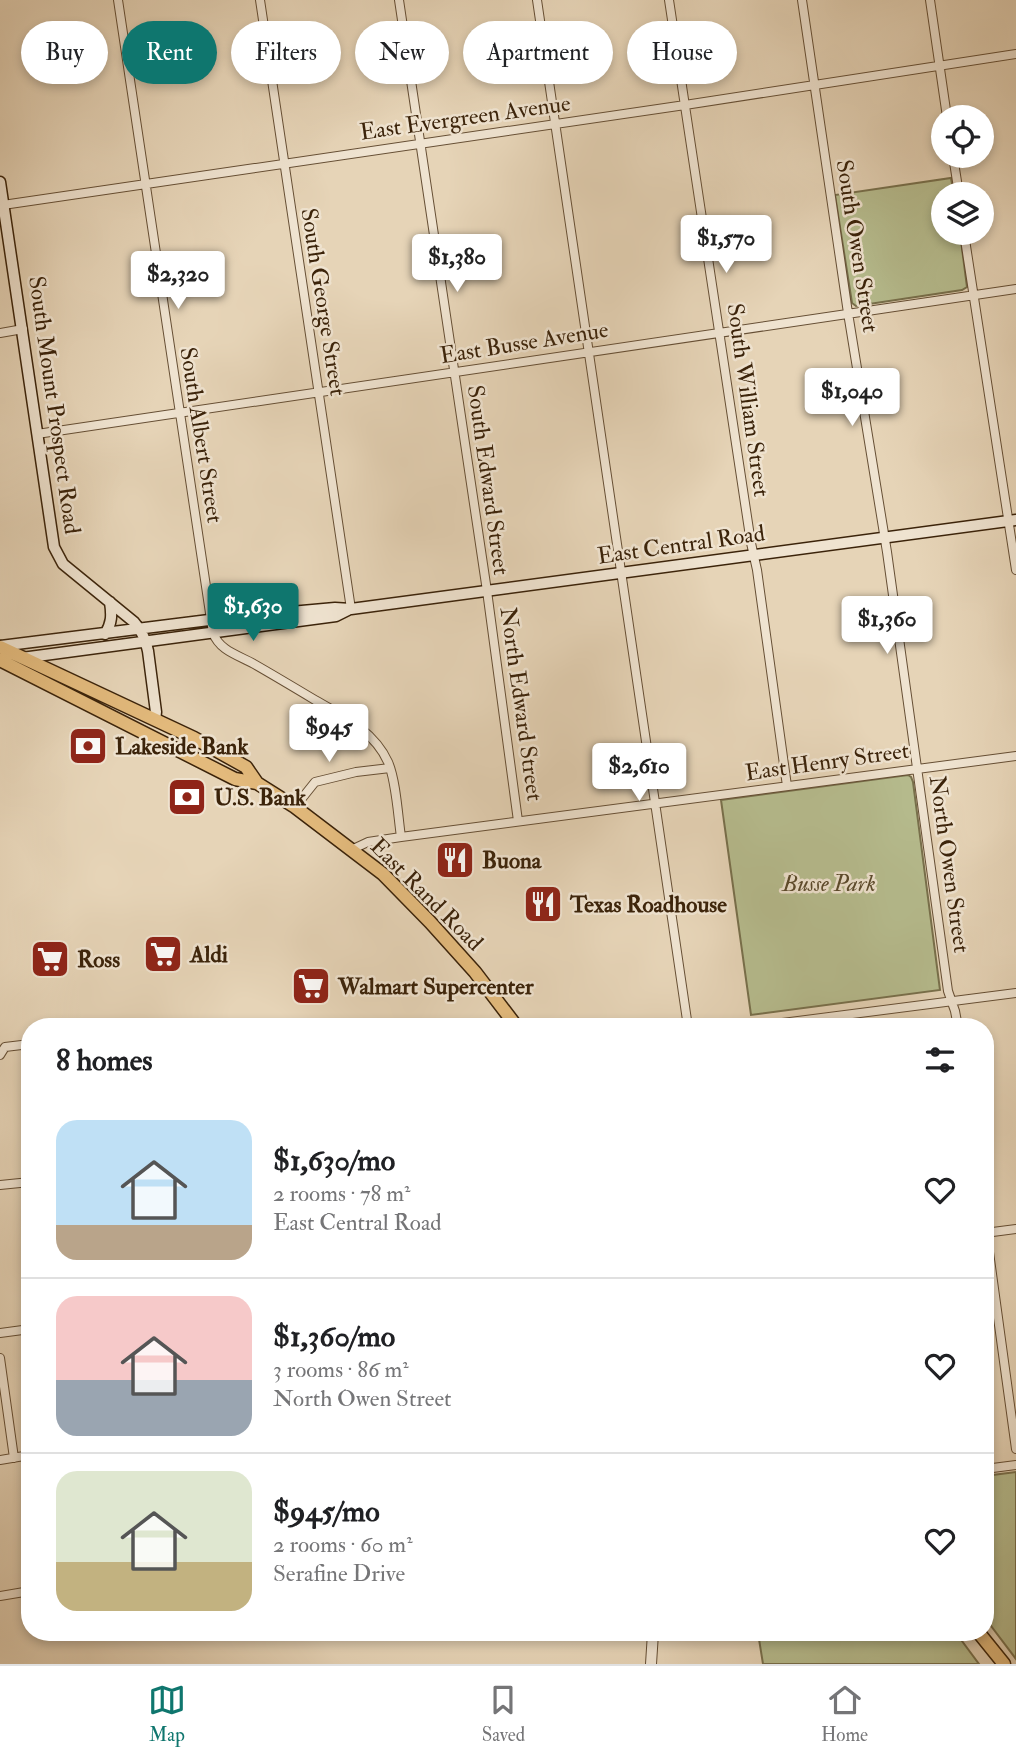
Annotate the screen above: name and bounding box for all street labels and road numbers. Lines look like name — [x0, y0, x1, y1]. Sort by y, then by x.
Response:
street label: East Evergreen Avenue — [358, 88, 573, 147]
street label: South Owen Street — [830, 158, 885, 335]
street label: South George Street — [294, 206, 353, 398]
street label: South Mount Prospect Road — [21, 274, 87, 536]
street label: South William Street — [721, 301, 776, 499]
street label: East Busse Avenue — [438, 315, 611, 370]
street label: South Albert Street — [173, 345, 230, 525]
street label: South Edward Street — [461, 383, 516, 577]
street label: East Central Road — [596, 518, 767, 571]
street label: North Edward Street — [494, 605, 549, 803]
street label: East Henry Street — [743, 736, 911, 787]
street label: North Owen Street — [923, 774, 976, 954]
street label: East Rand Road — [364, 832, 489, 957]

